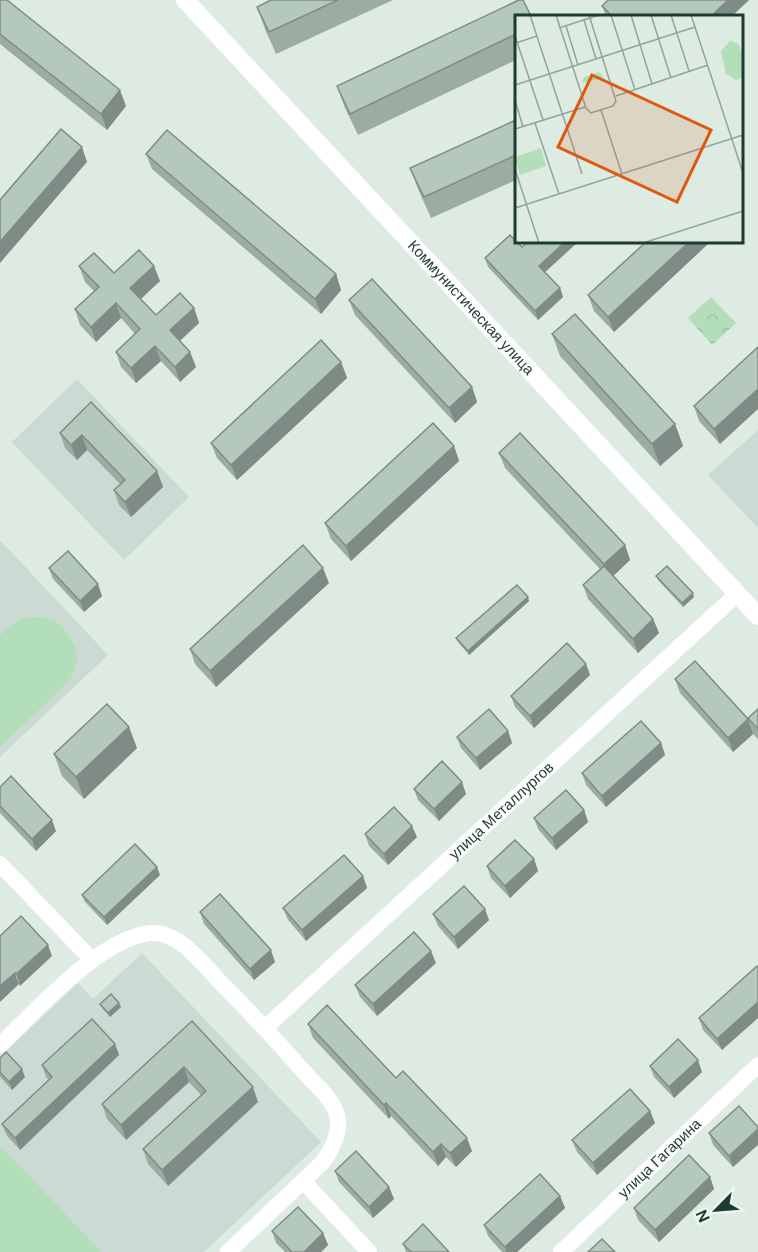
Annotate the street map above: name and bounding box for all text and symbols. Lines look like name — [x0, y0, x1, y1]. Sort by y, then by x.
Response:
inset map — [515, 15, 743, 243]
street label: Коммунистическая улица — [403, 236, 539, 380]
street label: улица Металлургов — [445, 757, 558, 864]
street label: улица Гагарина — [614, 1114, 706, 1203]
north arrow — [686, 1180, 746, 1240]
text: N — [691, 1206, 715, 1226]

